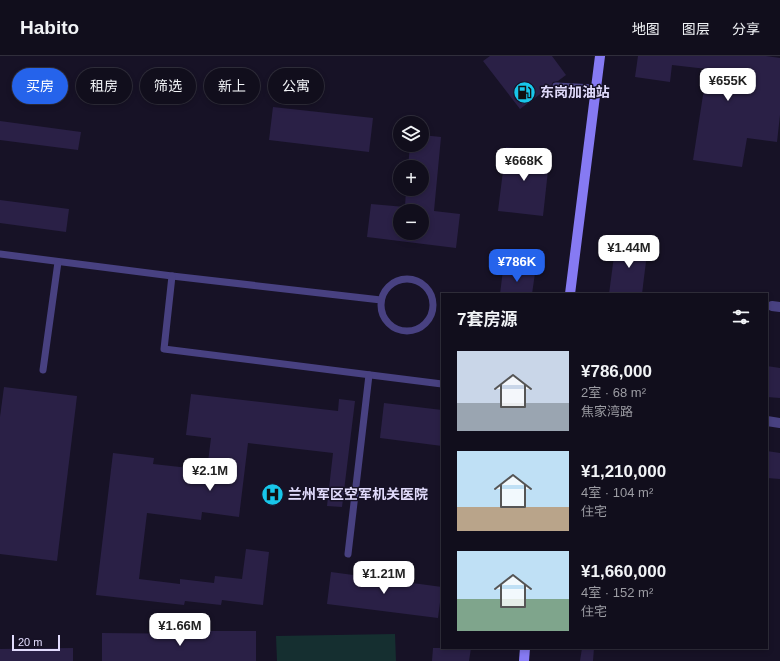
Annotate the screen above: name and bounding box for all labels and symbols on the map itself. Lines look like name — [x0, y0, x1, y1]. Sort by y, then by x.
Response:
pin: ¥655K — [700, 68, 756, 102]
fuel station icon: 东岗加油站 — [512, 79, 538, 105]
place label: 东岗加油站 — [540, 84, 610, 100]
pin: ¥668K — [496, 148, 552, 182]
pin: ¥1.44M — [596, 235, 662, 269]
pin: ¥786K — [489, 249, 545, 283]
pin: ¥2.1M — [182, 458, 238, 492]
hospital icon: 兰州军区空军机关医院 — [259, 481, 285, 507]
place label: 兰州军区空军机关医院 — [288, 486, 428, 502]
pin: ¥1.21M — [351, 561, 417, 595]
pin: ¥1.66M — [147, 613, 213, 647]
scale bar — [12, 633, 60, 652]

